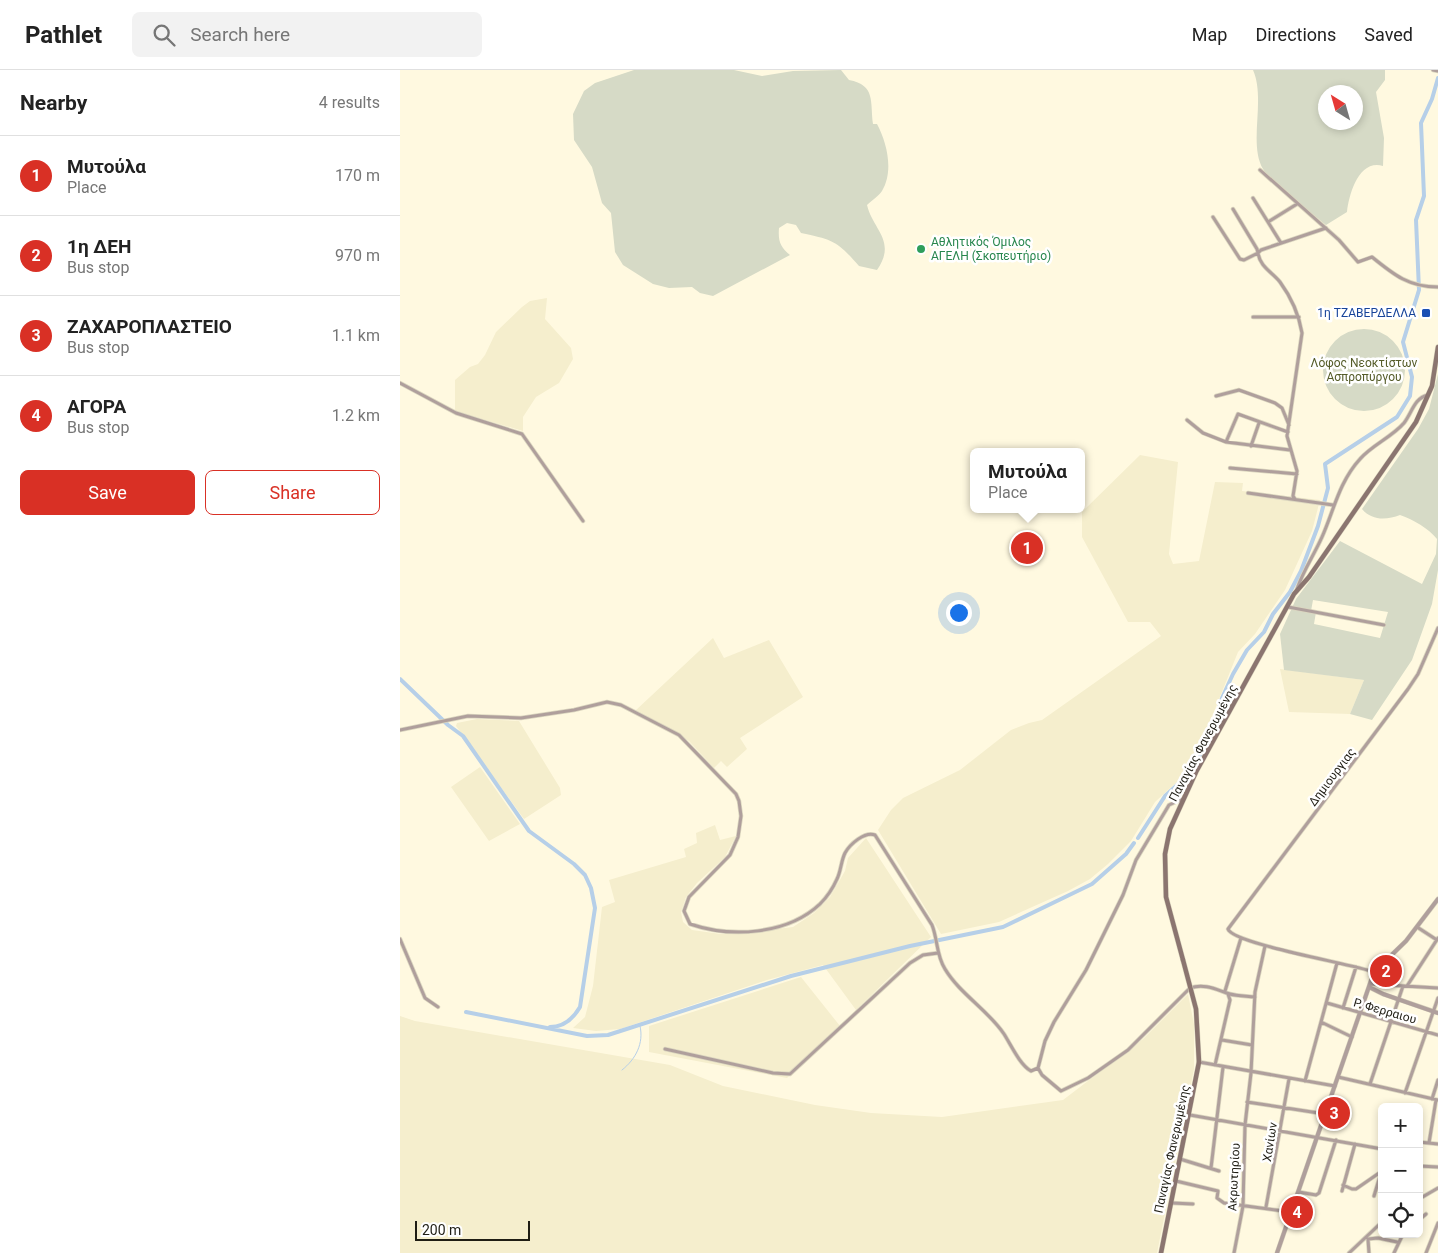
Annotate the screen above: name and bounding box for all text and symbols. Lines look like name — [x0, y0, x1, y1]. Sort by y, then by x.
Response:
search box — [132, 12, 482, 57]
text: Pathlet — [25, 21, 102, 49]
icon: search — [150, 21, 178, 49]
text: Search here — [190, 23, 290, 46]
text: Map — [1192, 24, 1227, 45]
text: Directions — [1255, 24, 1336, 45]
text: Saved — [1364, 24, 1413, 45]
north arrow — [1318, 85, 1363, 130]
text: Nearby — [20, 91, 87, 115]
text: 4 results — [319, 93, 380, 112]
text: Μυτούλα — [67, 155, 146, 178]
text: 1 — [31, 166, 41, 185]
text: 170 m — [335, 166, 380, 185]
text: Place — [67, 178, 107, 197]
text: 1η ΔΕΗ — [67, 235, 131, 258]
place label: Αθλητικός Όμιλος ΑΓΕΛΗ (Σκοπευτήριο) — [931, 235, 1051, 263]
marker: Αθλητικός Όμιλος ΑΓΕΛΗ (Σκοπευτήριο) — [915, 243, 927, 255]
text: 2 — [31, 246, 41, 265]
text: 970 m — [335, 246, 380, 265]
text: Bus stop — [67, 258, 129, 277]
place label: 1η ΤΖΑΒΕΡΔΕΛΛΑ — [1317, 306, 1416, 320]
marker: 1η ΤΖΑΒΕΡΔΕΛΛΑ — [1420, 307, 1432, 319]
text: ΖΑΧΑΡΟΠΛΑΣΤΕΙΟ — [67, 315, 232, 338]
text: 3 — [31, 326, 41, 345]
text: 1.1 km — [332, 326, 380, 345]
text: Bus stop — [67, 338, 129, 357]
park label: Λόφος Νεοκτίστων Ασπροπύργου — [1311, 356, 1418, 384]
text: ΑΓΟΡΑ — [67, 395, 126, 418]
text: 4 — [31, 406, 41, 425]
text: 1.2 km — [332, 406, 380, 425]
text: Bus stop — [67, 418, 129, 437]
popup — [970, 448, 1085, 513]
text: Μυτούλα — [988, 460, 1067, 483]
button: Save — [20, 470, 195, 515]
button: Share — [205, 470, 380, 515]
text: Place — [988, 483, 1028, 502]
pin: 1 — [1011, 529, 1043, 567]
your location — [946, 600, 972, 626]
street label: Παναγίας Φανερωμένης — [1166, 682, 1240, 804]
street label: Δημιουργιας — [1306, 745, 1358, 809]
pin: 2 — [1370, 952, 1402, 990]
street label: Ρ. Φερραιου — [1352, 995, 1418, 1027]
street label: Παναγίας Φανερωμένης — [1152, 1084, 1192, 1214]
pin: 3 — [1318, 1094, 1350, 1132]
map controls — [1378, 1103, 1423, 1238]
button: + — [1378, 1103, 1423, 1148]
street label: Χανίων — [1260, 1121, 1280, 1163]
street label: Ακρωτηρίου — [1225, 1143, 1243, 1211]
button: − — [1378, 1148, 1423, 1193]
pin: 4 — [1281, 1193, 1313, 1231]
button: locate — [1378, 1193, 1423, 1238]
scale bar — [415, 1218, 530, 1241]
text: 200 m — [422, 1222, 461, 1238]

